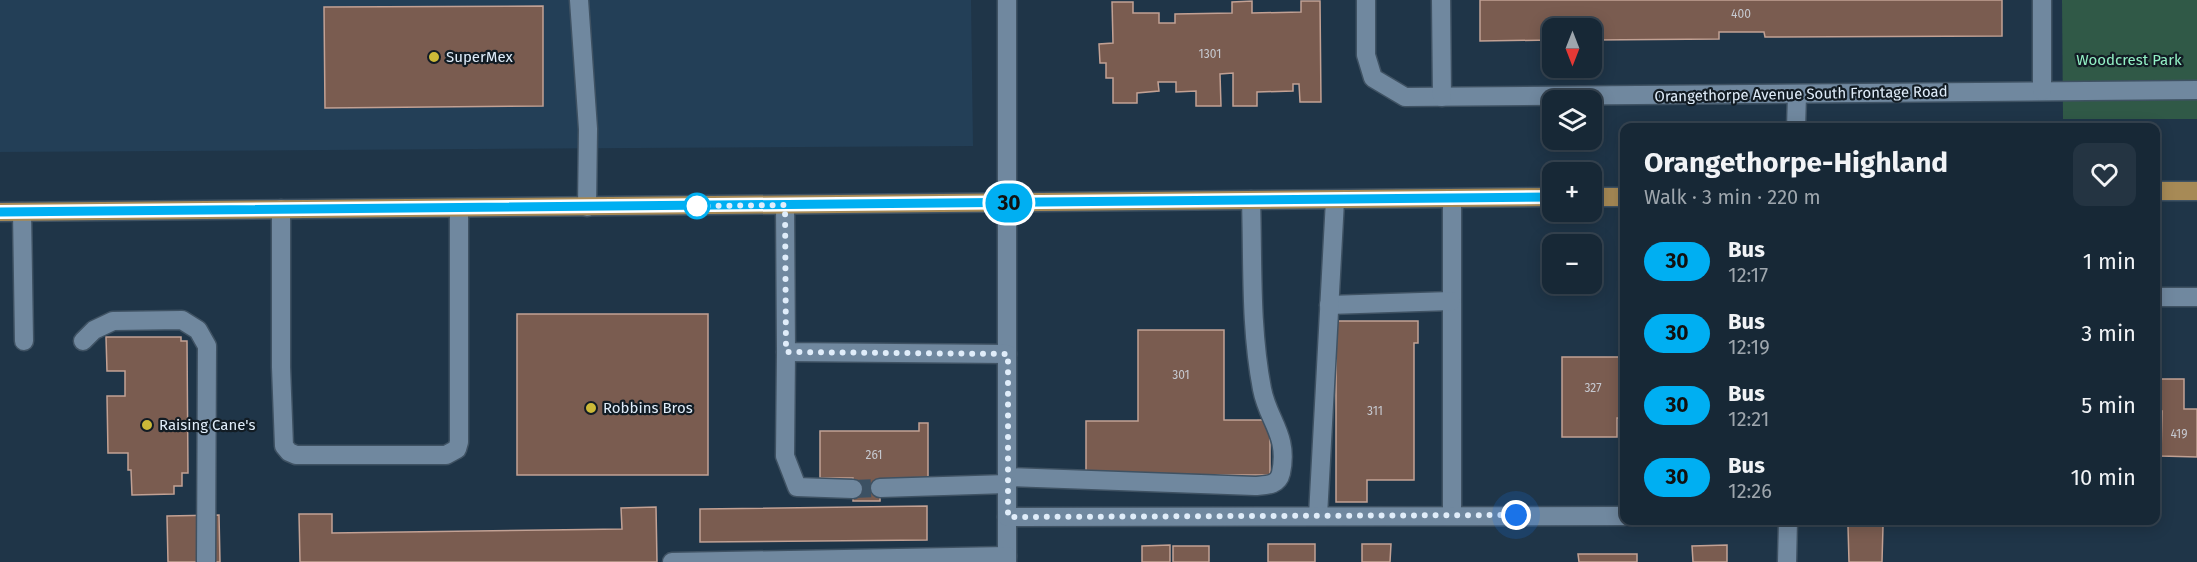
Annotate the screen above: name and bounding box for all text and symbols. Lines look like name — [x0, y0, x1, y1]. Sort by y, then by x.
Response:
house number: 400 — [1731, 7, 1751, 21]
north arrow — [1542, 18, 1602, 78]
map controls — [1542, 18, 1602, 294]
house number: 1301 — [1199, 47, 1221, 61]
place label: SuperMex — [446, 48, 513, 66]
marker: SuperMex — [427, 50, 441, 64]
park label: Woodcrest Park — [2076, 51, 2182, 69]
street label: Orangethorpe Avenue South Frontage Road — [1654, 82, 1948, 106]
button: layers — [1542, 90, 1602, 150]
button: heart — [2073, 143, 2136, 206]
text: Orangethorpe-Highland — [1644, 146, 1948, 179]
button: + — [1542, 162, 1602, 222]
line badge: 30 — [982, 184, 1036, 222]
text: Walk · 3 min · 220 m — [1644, 185, 1821, 209]
text: 30 — [997, 190, 1021, 216]
unlabelled marker — [684, 193, 710, 219]
button: − — [1542, 234, 1602, 294]
text: Bus — [1728, 236, 1765, 263]
text: 30 — [1665, 248, 1689, 274]
text: 1 min — [2083, 248, 2136, 275]
text: 12:17 — [1728, 263, 1768, 287]
text: Bus — [1728, 308, 1765, 335]
text: 30 — [1665, 320, 1689, 346]
text: 3 min — [2081, 320, 2136, 347]
text: 12:19 — [1728, 335, 1770, 359]
house number: 301 — [1172, 368, 1190, 382]
text: Bus — [1728, 380, 1765, 407]
house number: 327 — [1584, 381, 1602, 395]
text: 30 — [1665, 392, 1689, 418]
text: 5 min — [2081, 392, 2136, 419]
place label: Robbins Bros — [603, 399, 693, 417]
marker: Robbins Bros — [584, 401, 598, 415]
house number: 311 — [1367, 404, 1383, 418]
text: 12:21 — [1728, 407, 1769, 431]
place label: Raising Cane's — [159, 416, 255, 434]
marker: Raising Cane's — [140, 418, 154, 432]
house number: 419 — [2170, 427, 2188, 441]
house number: 261 — [866, 448, 882, 462]
text: Bus — [1728, 452, 1765, 479]
text: 30 — [1665, 464, 1689, 490]
text: 10 min — [2070, 464, 2136, 491]
text: 12:26 — [1728, 479, 1772, 503]
your location — [1501, 500, 1531, 530]

